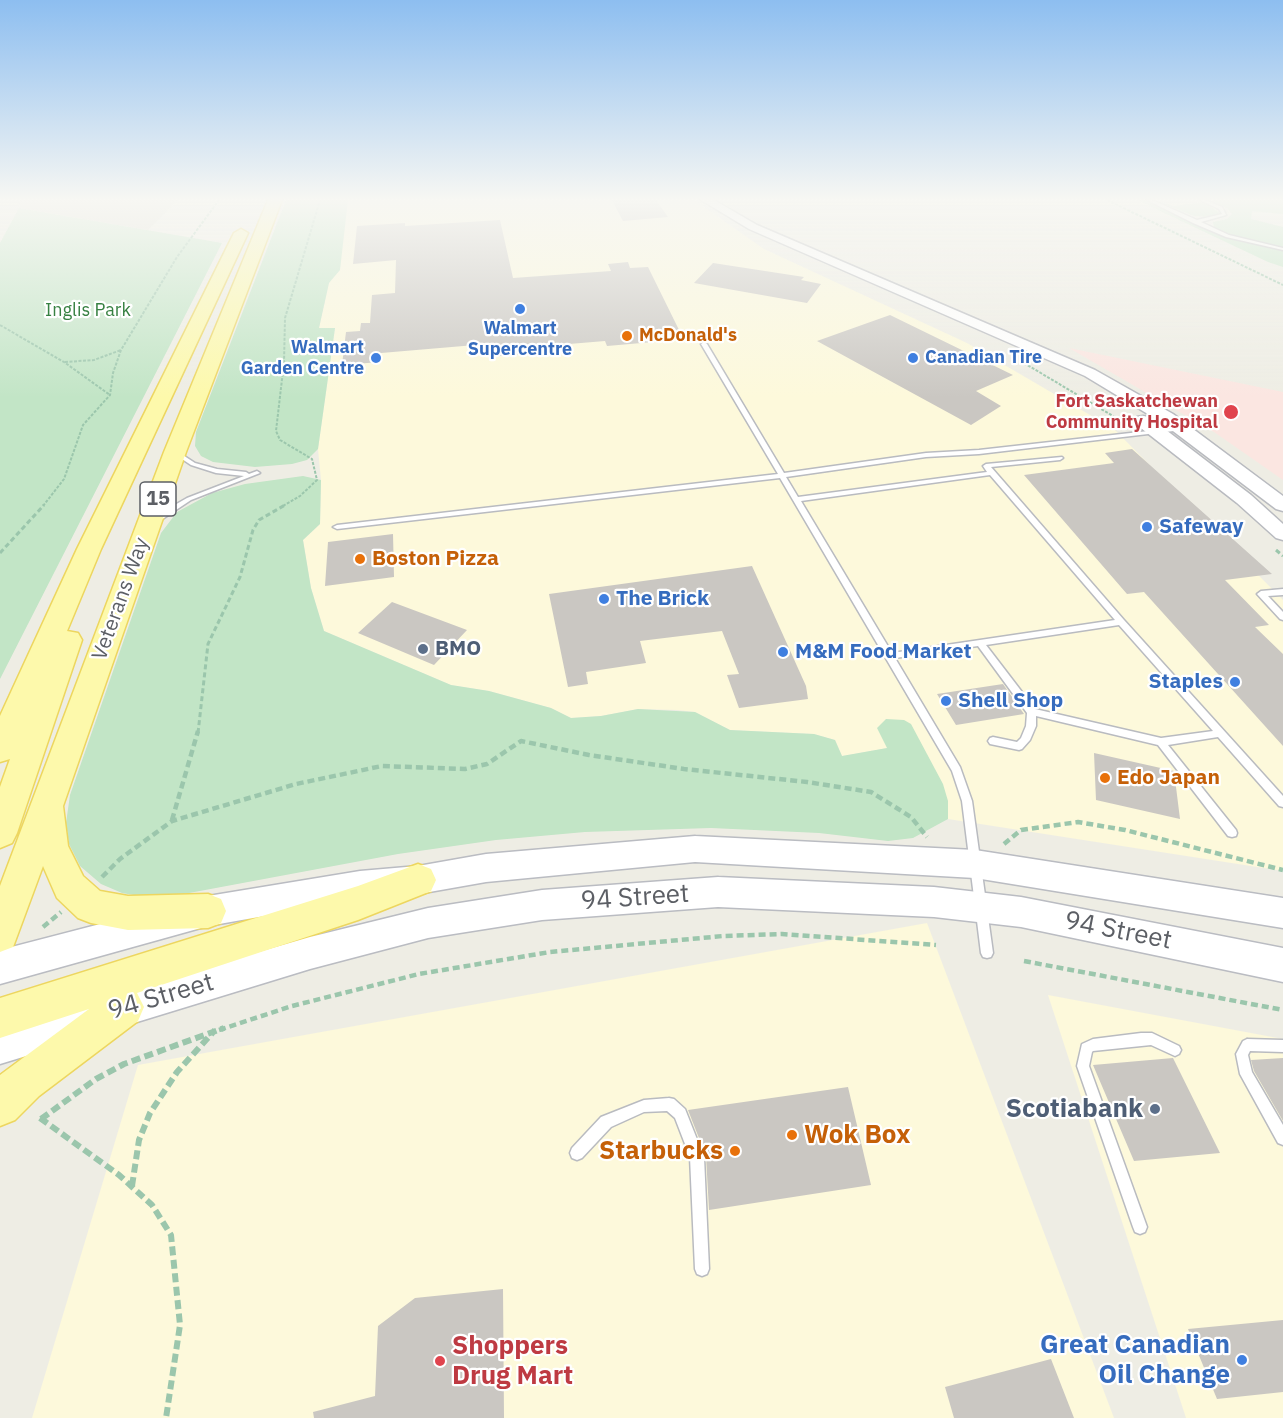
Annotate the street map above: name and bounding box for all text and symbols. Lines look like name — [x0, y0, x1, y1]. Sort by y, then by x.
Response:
park label: Inglis Park — [45, 300, 131, 322]
marker: Walmart Supercentre — [513, 302, 527, 316]
place label: Walmart Supercentre — [468, 318, 572, 360]
place label: McDonald's — [639, 325, 737, 347]
marker: McDonald's — [620, 329, 634, 343]
place label: Walmart Garden Centre — [241, 337, 364, 380]
place label: Canadian Tire — [925, 347, 1042, 369]
marker: Walmart Garden Centre — [369, 351, 383, 365]
marker: Canadian Tire — [906, 351, 920, 365]
place label: Fort Saskatchewan Community Hospital — [1046, 391, 1218, 434]
marker: Fort Saskatchewan Community Hospital — [1222, 403, 1240, 421]
road number: 15 — [140, 482, 176, 516]
place label: Safeway — [1159, 514, 1244, 540]
marker: Safeway — [1140, 520, 1154, 534]
street label: Veterans Way — [87, 534, 155, 664]
place label: Boston Pizza — [372, 546, 499, 572]
marker: Boston Pizza — [353, 552, 367, 566]
place label: The Brick — [616, 586, 709, 612]
marker: The Brick — [597, 592, 611, 606]
place label: BMO — [435, 636, 481, 662]
place label: M&M Food Market — [795, 639, 972, 665]
marker: BMO — [416, 642, 430, 656]
marker: M&M Food Market — [776, 645, 790, 659]
place label: Staples — [1148, 669, 1223, 695]
marker: Staples — [1228, 675, 1242, 689]
place label: Shell Shop — [958, 688, 1063, 714]
marker: Shell Shop — [939, 694, 953, 708]
place label: Edo Japan — [1117, 765, 1220, 791]
marker: Edo Japan — [1098, 771, 1112, 785]
street label: 94 Street — [580, 879, 690, 917]
street label: 94 Street — [1062, 905, 1174, 957]
street label: 94 Street — [104, 967, 218, 1027]
place label: Scotiabank — [1006, 1093, 1143, 1125]
marker: Scotiabank — [1148, 1102, 1162, 1116]
place label: Wok Box — [804, 1119, 911, 1151]
marker: Wok Box — [785, 1128, 799, 1142]
place label: Starbucks — [599, 1135, 723, 1167]
marker: Starbucks — [728, 1144, 742, 1158]
place label: Great Canadian Oil Change — [1040, 1329, 1230, 1390]
place label: Shoppers Drug Mart — [452, 1330, 573, 1392]
marker: Great Canadian Oil Change — [1235, 1353, 1249, 1367]
marker: Shoppers Drug Mart — [433, 1354, 447, 1368]

